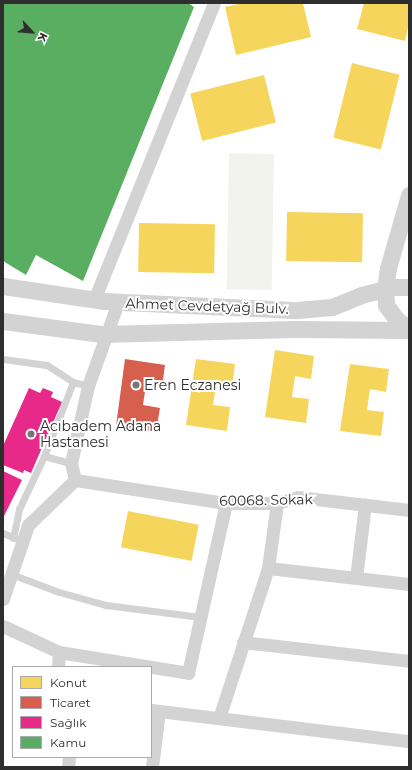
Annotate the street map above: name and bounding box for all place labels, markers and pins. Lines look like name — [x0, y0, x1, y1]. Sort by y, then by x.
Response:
place label: Eren Eczanesi — [144, 377, 241, 393]
marker: Eren Eczanesi — [131, 380, 141, 390]
place label: Acıbadem Adana Hastanesi — [40, 418, 161, 450]
marker: Acıbadem Adana Hastanesi — [25, 428, 37, 440]

